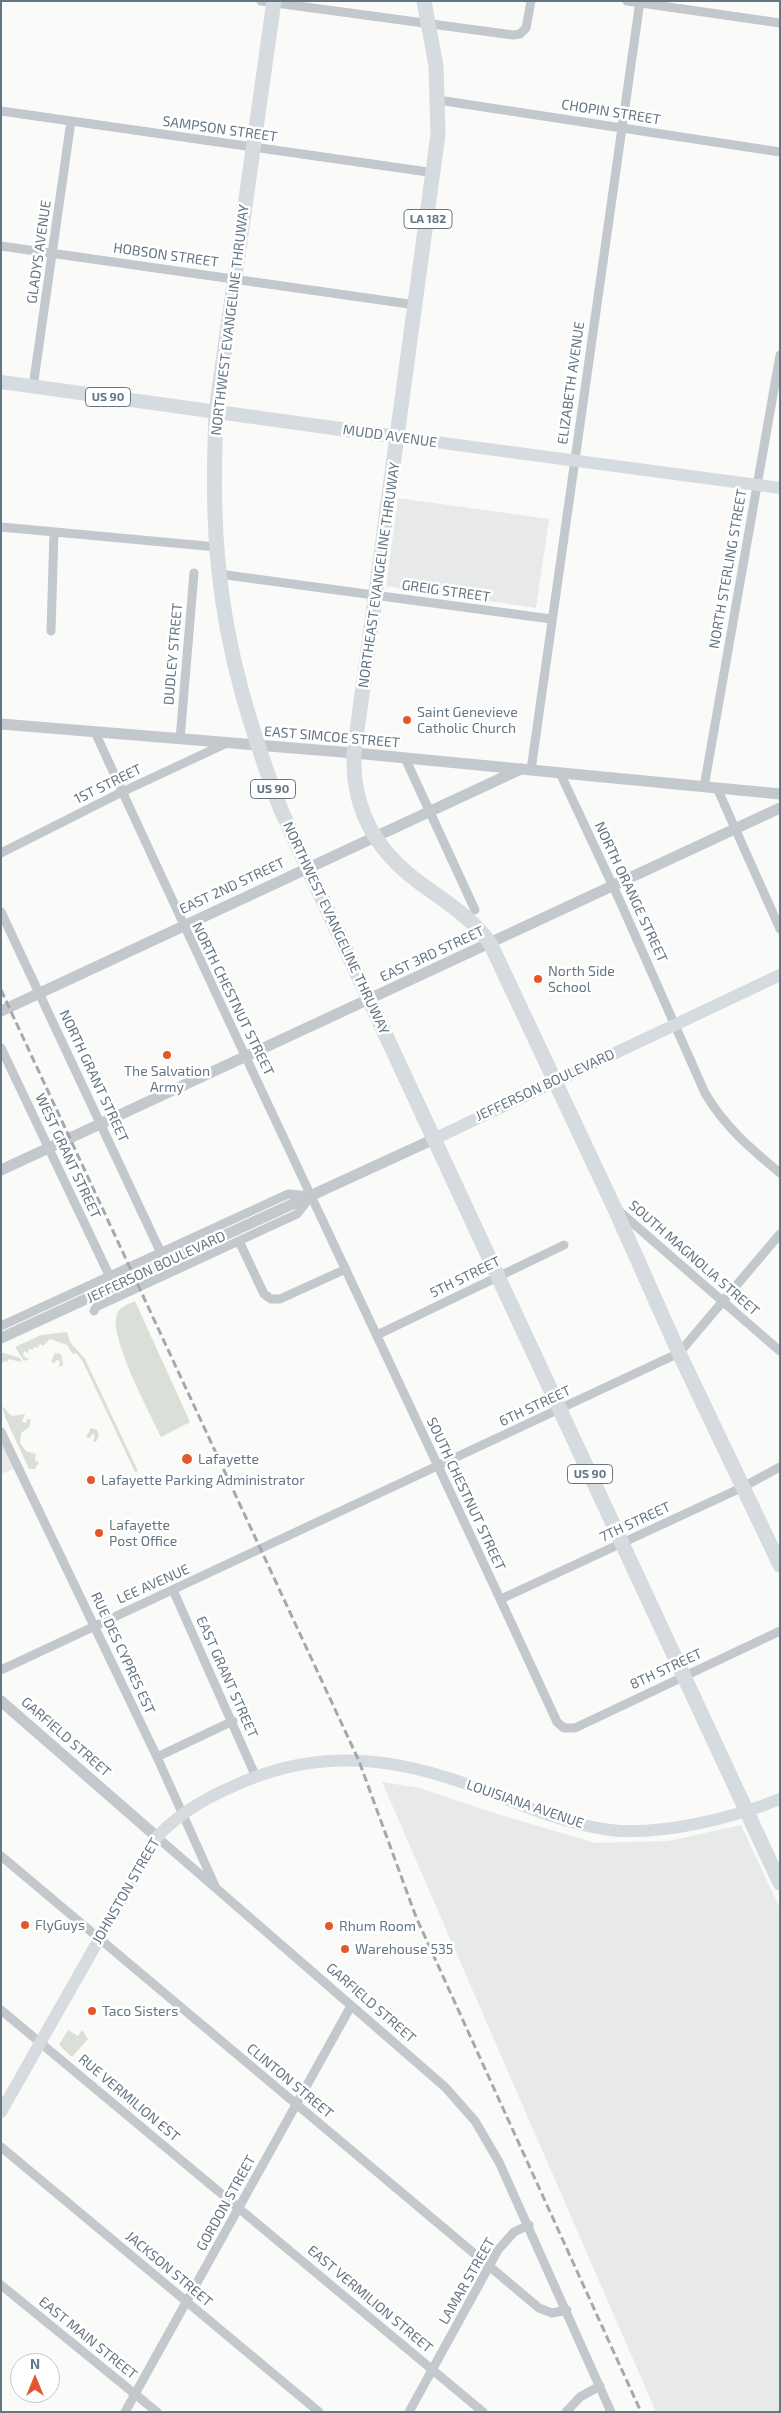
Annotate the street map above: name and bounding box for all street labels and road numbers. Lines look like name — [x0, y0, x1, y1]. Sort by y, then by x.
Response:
street label: CHOPIN STREET — [560, 96, 662, 128]
street label: SAMPSON STREET — [162, 113, 278, 145]
street label: GLADYS AVENUE — [23, 199, 55, 305]
street label: NORTHWEST EVANGELINE THRUWAY — [207, 204, 253, 436]
road number: LA 182 — [404, 210, 452, 228]
street label: HOBSON STREET — [112, 239, 220, 271]
street label: ELIZABETH AVENUE — [554, 320, 588, 446]
road number: US 90 — [86, 388, 130, 407]
street label: MUDD AVENUE — [342, 421, 438, 451]
street label: NORTHEAST EVANGELINE THRUWAY — [355, 461, 403, 689]
street label: NORTH STERLING STREET — [706, 488, 750, 650]
street label: GREIG STREET — [401, 576, 491, 606]
street label: DUDLEY STREET — [160, 602, 186, 706]
street label: EAST SIMCOE STREET — [264, 723, 400, 751]
street label: 1ST STREET — [71, 760, 145, 808]
road number: US 90 — [250, 780, 296, 799]
street label: NORTHWEST EVANGELINE THRUWAY — [279, 819, 393, 1037]
street label: NORTH ORANGE STREET — [591, 819, 671, 965]
street label: EAST 2ND STREET — [177, 854, 287, 918]
street label: NORTH CHESTNUT STREET — [189, 920, 277, 1078]
street label: EAST 3RD STREET — [377, 923, 487, 985]
street label: NORTH GRANT STREET — [56, 1007, 132, 1145]
street label: JEFFERSON BOULEVARD — [473, 1045, 617, 1125]
street label: WEST GRANT STREET — [32, 1091, 104, 1221]
street label: SOUTH MAGNOLIA STREET — [625, 1197, 763, 1319]
street label: JEFFERSON BOULEVARD — [84, 1227, 228, 1307]
street label: 5TH STREET — [427, 1253, 503, 1301]
street label: 6TH STREET — [497, 1382, 573, 1430]
street label: SOUTH CHESTNUT STREET — [423, 1415, 509, 1573]
road number: US 90 — [568, 1465, 612, 1484]
street label: 7TH STREET — [597, 1498, 673, 1546]
street label: LEE AVENUE — [114, 1561, 192, 1607]
street label: RUE DES CYPRES EST — [87, 1589, 159, 1717]
street label: EAST GRANT STREET — [193, 1614, 261, 1740]
street label: 8TH STREET — [627, 1645, 705, 1693]
street label: GARFIELD STREET — [18, 1694, 114, 1780]
street label: LOUISIANA AVENUE — [464, 1776, 586, 1832]
street label: JOHNSTON STREET — [89, 1835, 163, 1947]
street label: GARFIELD STREET — [323, 1960, 419, 2046]
street label: CLINTON STREET — [243, 2040, 337, 2122]
street label: RUE VERMILION EST — [75, 2051, 183, 2145]
street label: GORDON STREET — [193, 2152, 259, 2254]
street label: JACKSON STREET — [122, 2228, 216, 2310]
street label: LAMAR STREET — [435, 2235, 499, 2327]
street label: EAST VERMILION STREET — [304, 2242, 436, 2356]
street label: EAST MAIN STREET — [35, 2293, 141, 2383]

